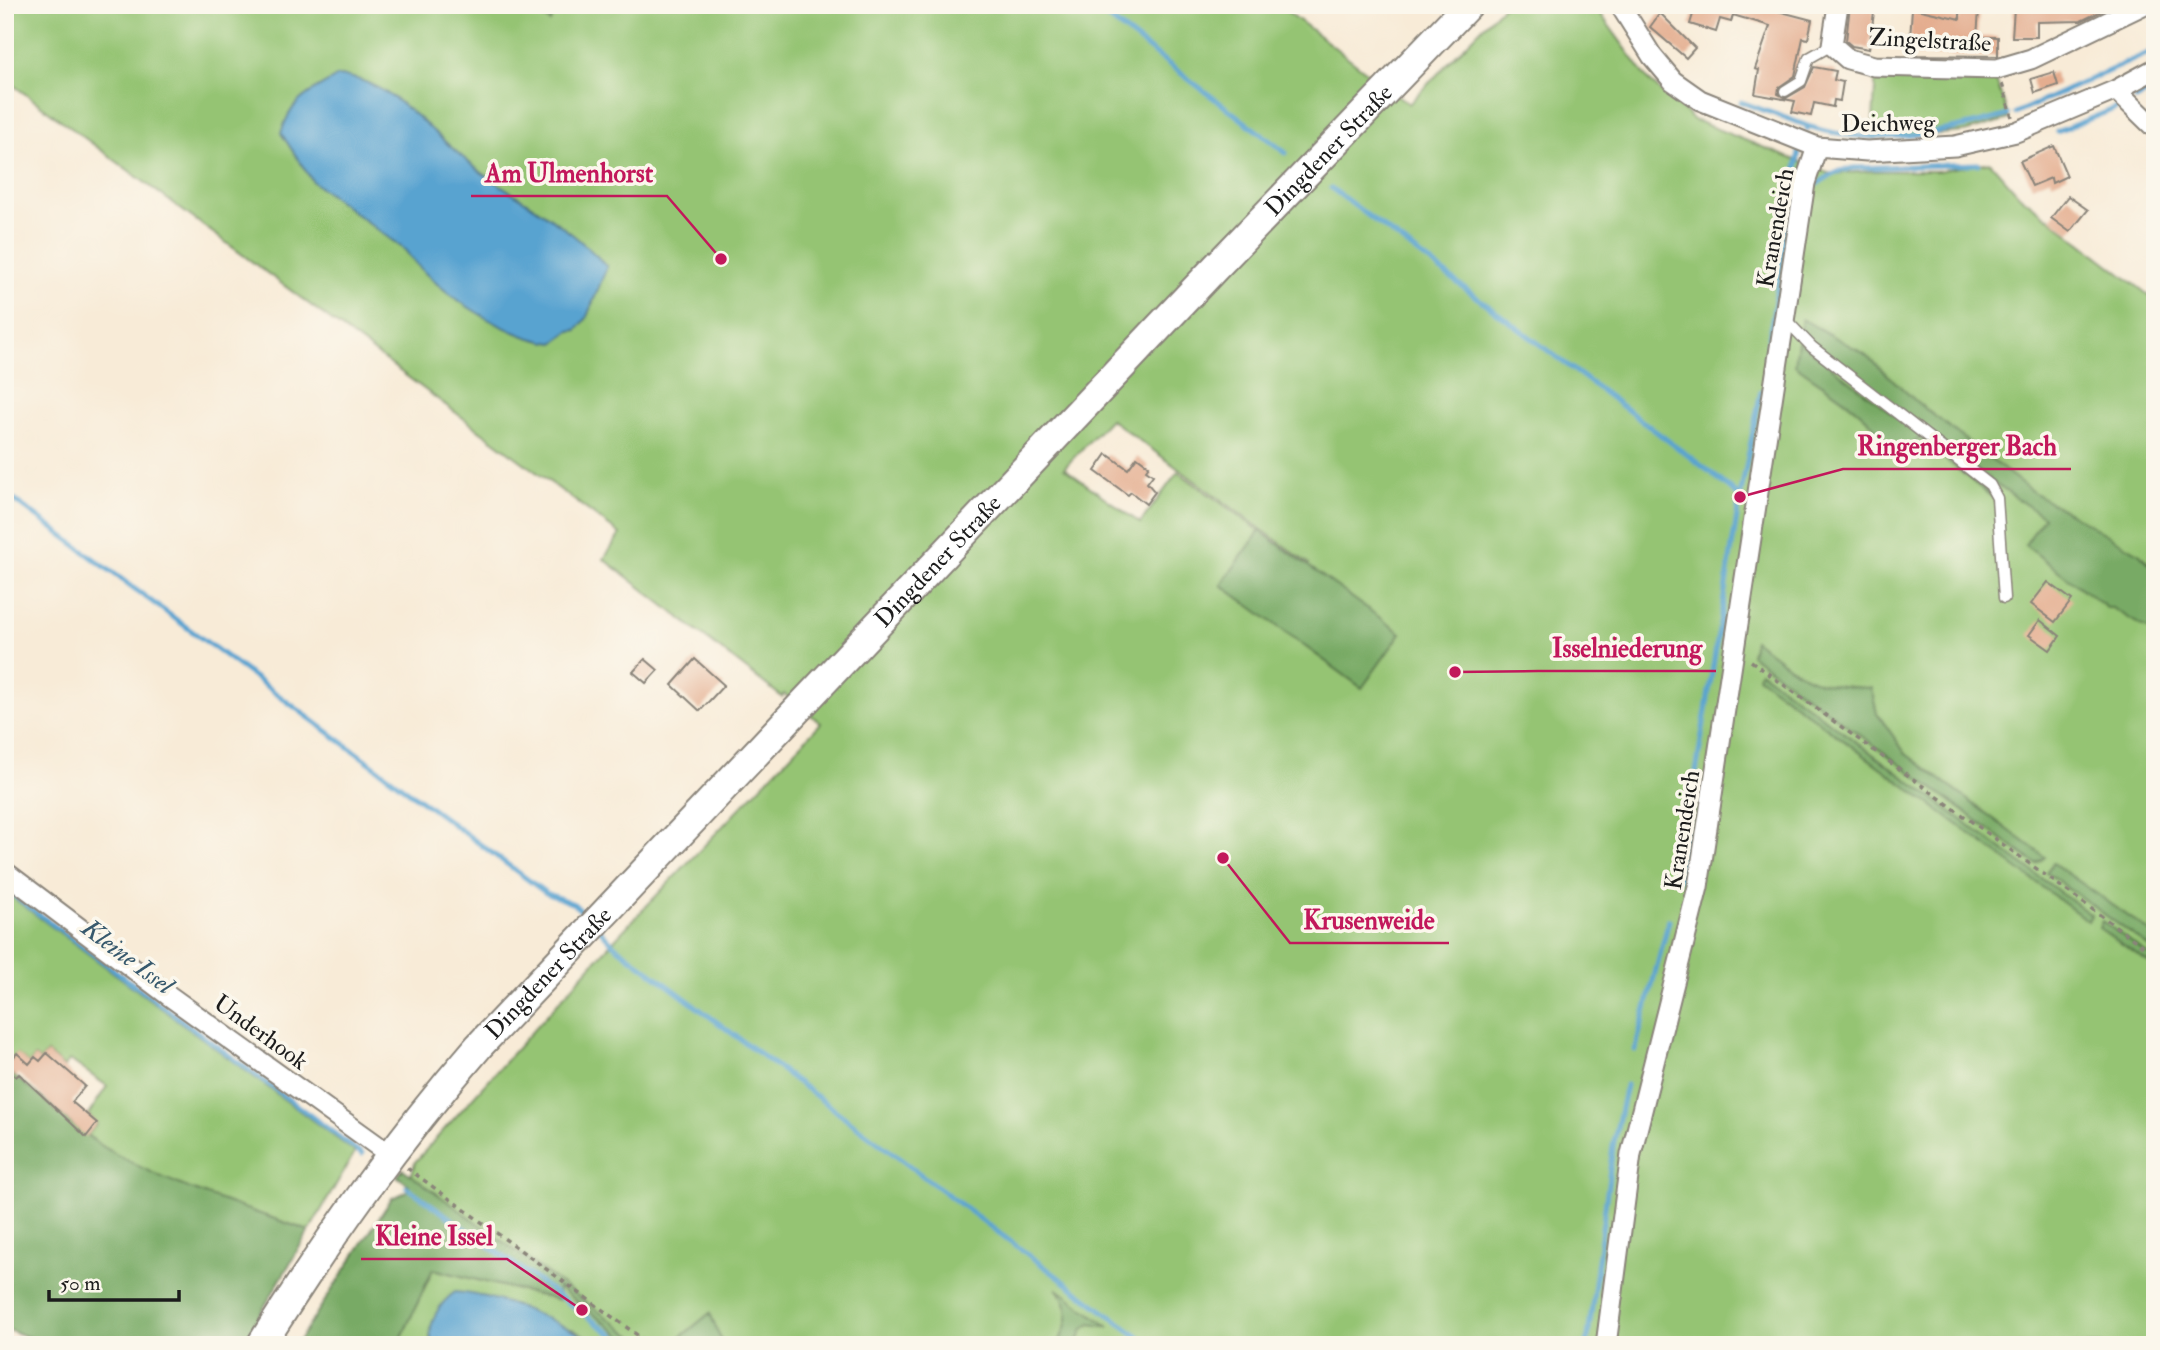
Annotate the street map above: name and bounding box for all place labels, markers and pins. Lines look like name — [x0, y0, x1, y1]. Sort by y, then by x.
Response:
callout: Am Ulmenhorst — [471, 149, 667, 196]
callout: Ringenberger Bach — [1843, 422, 2071, 469]
callout: Isselniederung — [1538, 624, 1716, 671]
callout: Krusenweide — [1290, 896, 1449, 943]
callout: Kleine Issel — [361, 1212, 507, 1259]

